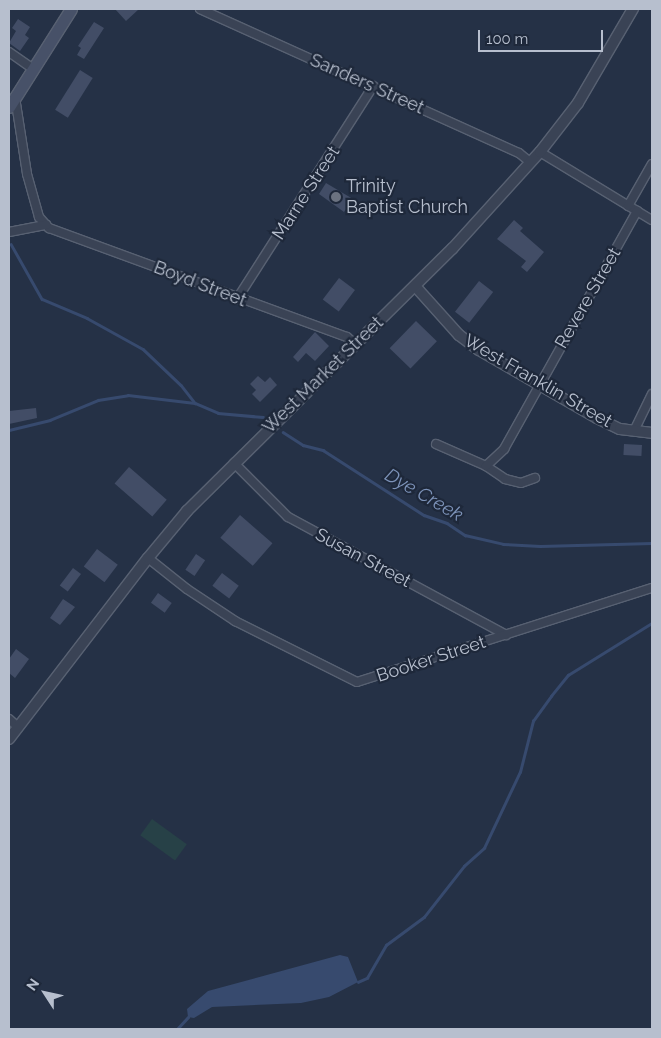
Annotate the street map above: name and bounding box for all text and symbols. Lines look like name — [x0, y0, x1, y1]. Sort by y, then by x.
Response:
scale bar — [481, 20, 606, 52]
text: 100 m — [486, 30, 528, 48]
street label: Sanders Street — [307, 49, 427, 119]
street label: Marne Street — [268, 142, 344, 244]
place label: Trinity Baptist Church — [346, 176, 468, 218]
marker: Trinity Baptist Church — [330, 191, 342, 203]
street label: Revere Street — [550, 244, 626, 352]
street label: Boyd Street — [151, 256, 249, 312]
street label: West Market Street — [258, 312, 388, 438]
street label: West Franklin Street — [460, 330, 616, 432]
water label: Dye Creek — [381, 464, 467, 526]
street label: Susan Street — [312, 524, 414, 592]
street label: Booker Street — [374, 631, 488, 687]
north arrow — [20, 968, 70, 1018]
text: N — [23, 975, 42, 993]

